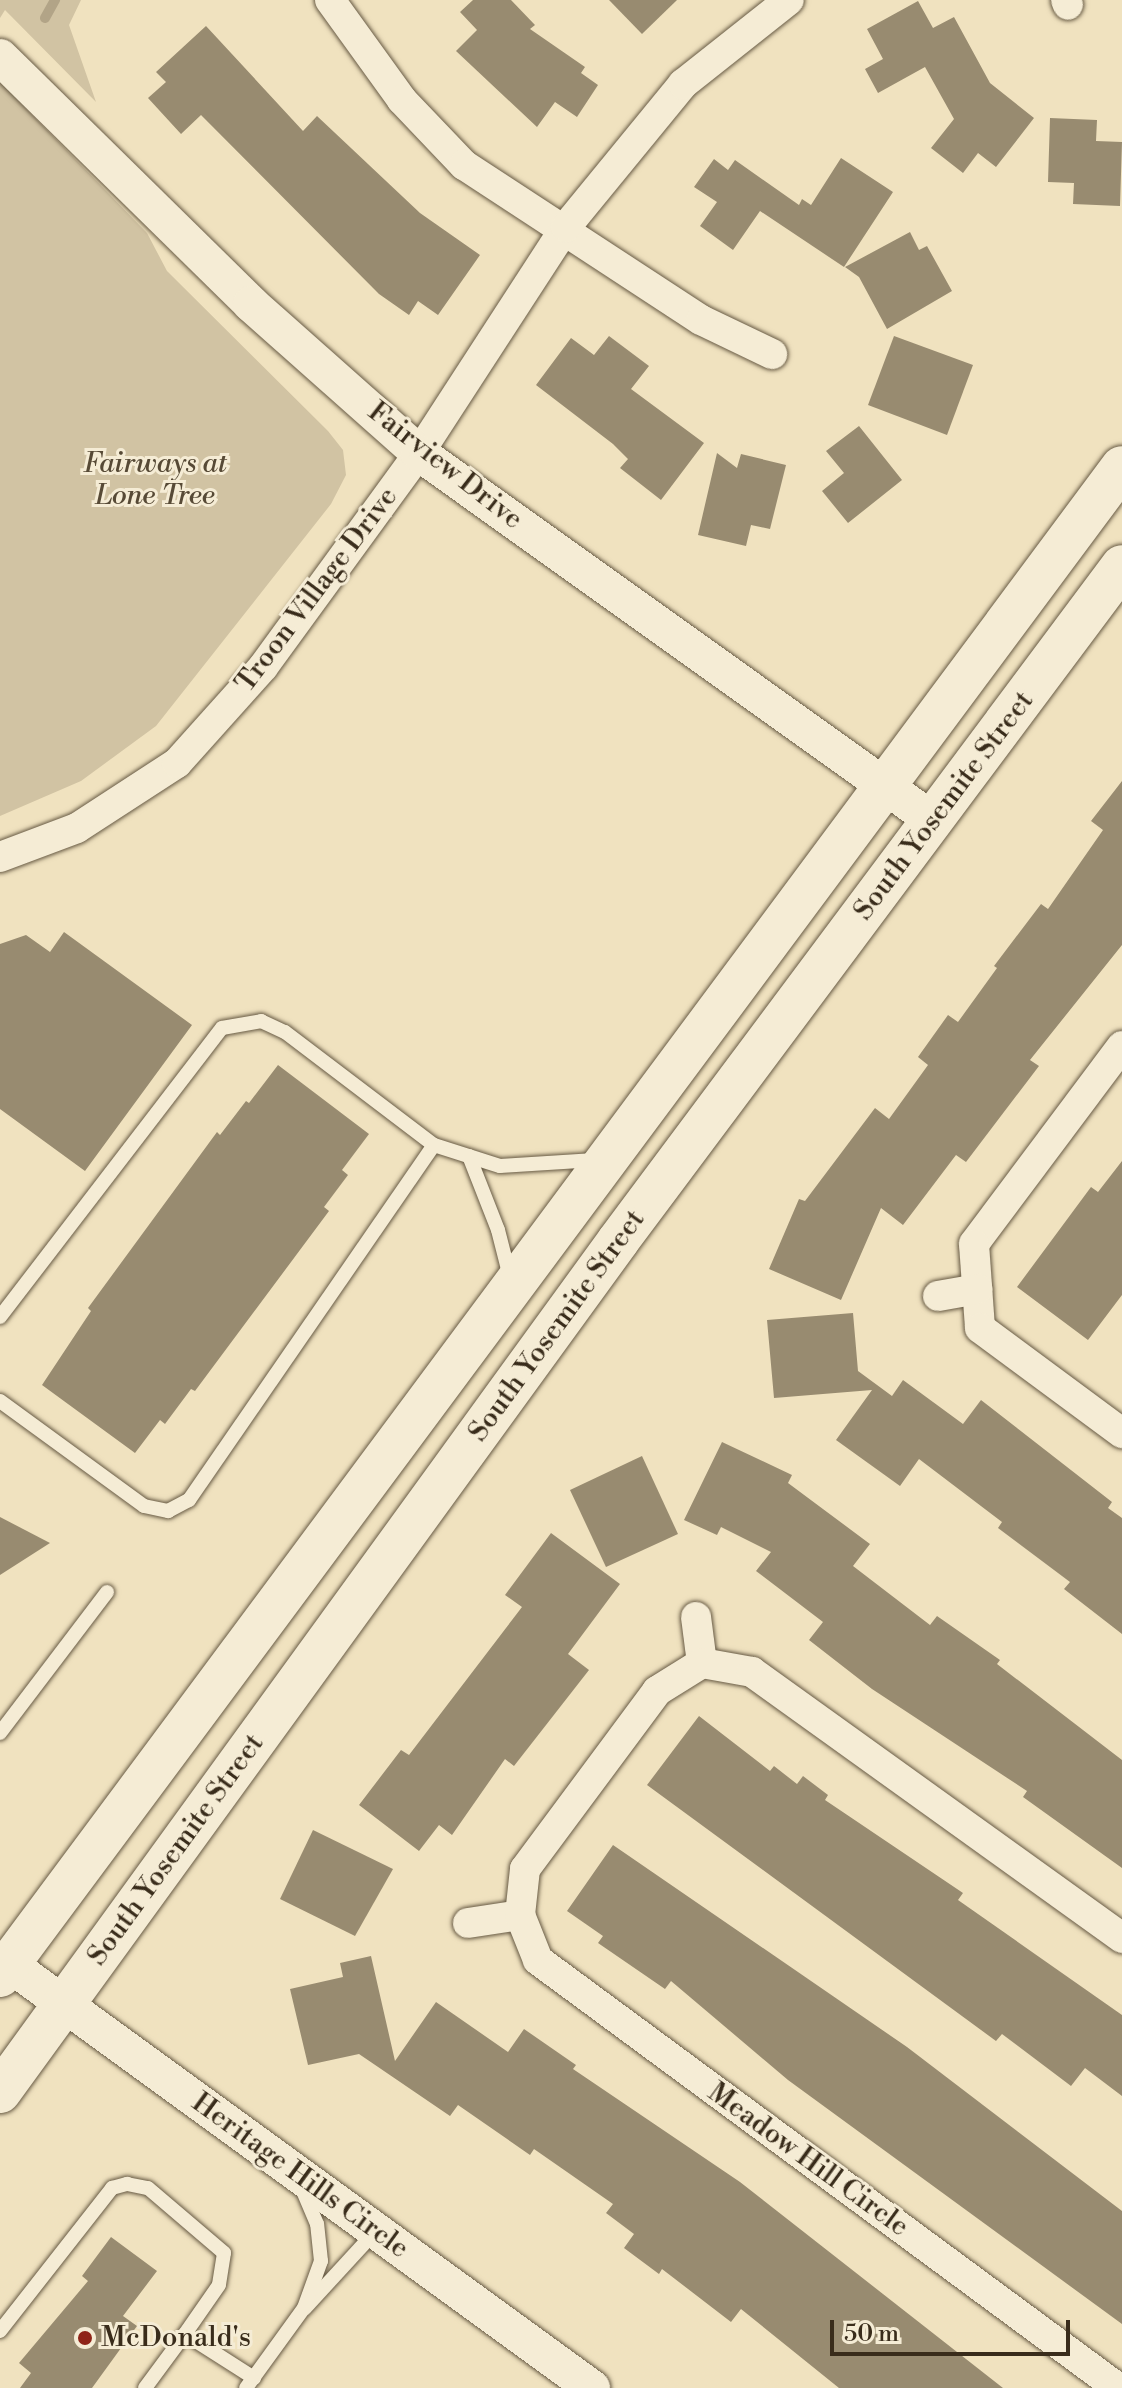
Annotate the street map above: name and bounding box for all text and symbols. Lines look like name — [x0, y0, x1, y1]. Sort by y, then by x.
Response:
street label: Fairview Drive — [361, 395, 529, 537]
park label: Fairways at Lone Tree — [83, 447, 227, 513]
street label: Troon Village Drive — [229, 481, 405, 699]
street label: South Yosemite Street — [847, 685, 1041, 927]
street label: South Yosemite Street — [462, 1204, 652, 1448]
street label: South Yosemite Street — [81, 1728, 271, 1972]
street label: Meadow Hill Circle — [701, 2076, 915, 2244]
street label: Heritage Hills Circle — [185, 2086, 415, 2266]
scale bar — [834, 2304, 1074, 2354]
text: 50 m — [844, 2319, 899, 2349]
place label: McDonald's — [101, 2321, 251, 2355]
marker: McDonald's — [76, 2329, 94, 2347]

